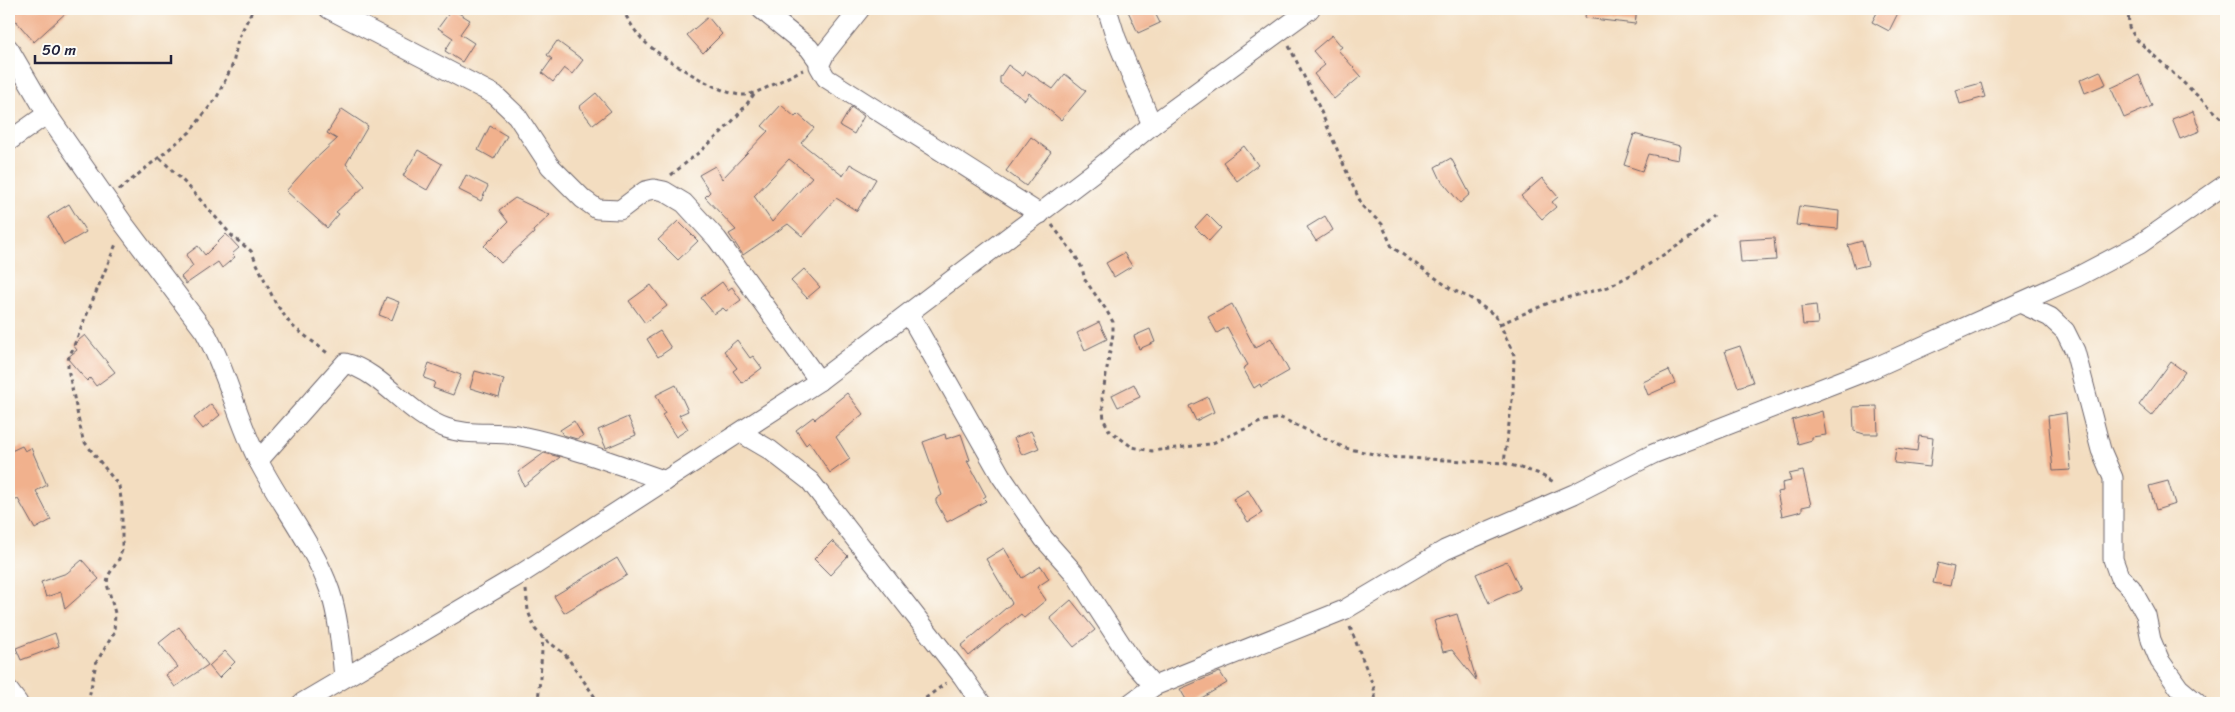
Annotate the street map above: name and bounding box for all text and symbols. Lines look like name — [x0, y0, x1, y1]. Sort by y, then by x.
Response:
scale bar — [35, 32, 171, 64]
text: 50 m — [42, 37, 77, 63]

